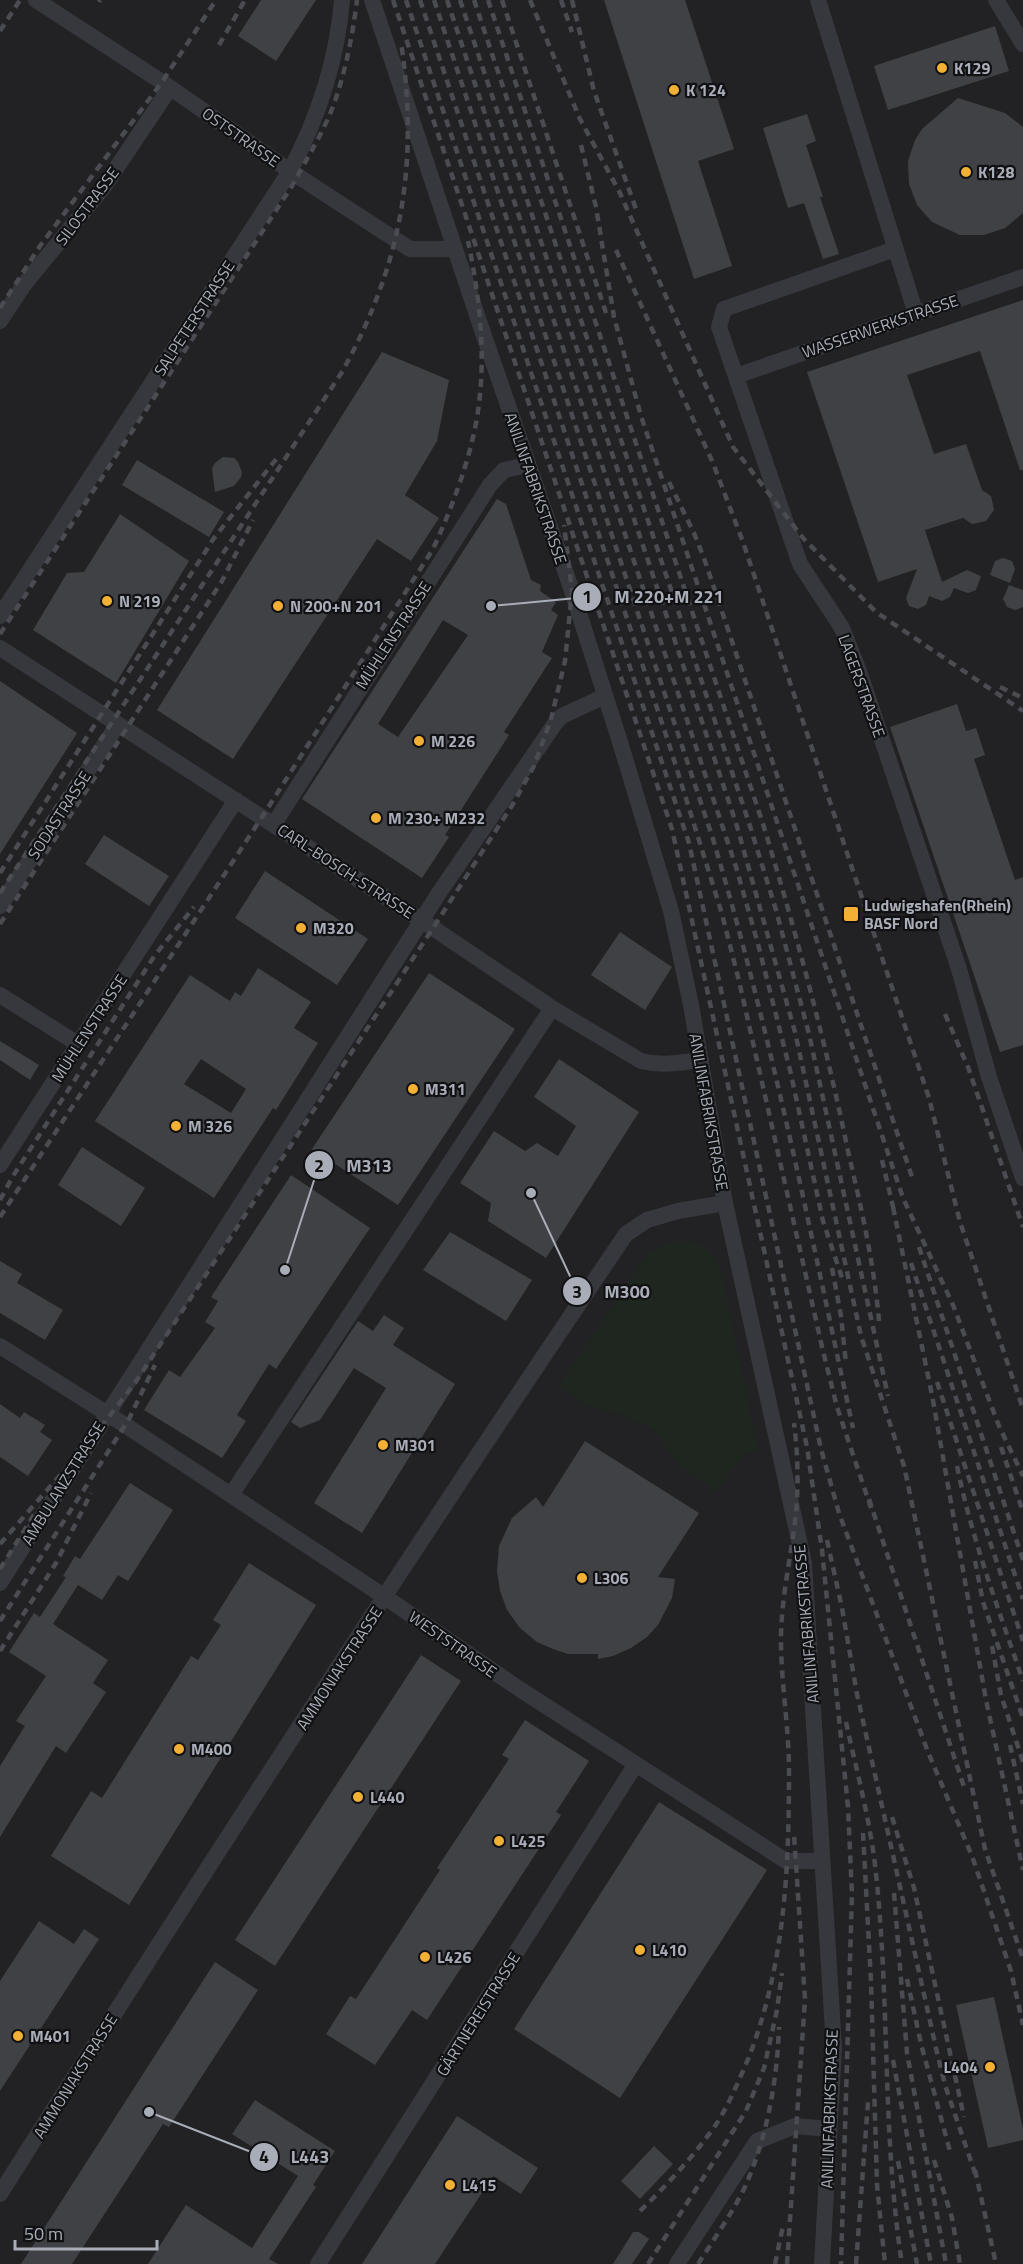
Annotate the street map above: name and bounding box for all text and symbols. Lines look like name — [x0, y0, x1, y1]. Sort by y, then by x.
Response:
place label: K129 — [954, 56, 990, 80]
marker: K129 — [935, 61, 949, 75]
place label: K 124 — [686, 78, 726, 102]
marker: K 124 — [667, 83, 681, 97]
street label: OSTSTRASSE — [197, 101, 285, 173]
place label: K128 — [978, 160, 1014, 184]
street label: SILOSTRASSE — [49, 162, 125, 250]
marker: K128 — [959, 165, 973, 179]
street label: SALPETERSTRASSE — [148, 255, 241, 381]
street label: WASSERWERKSTRASSE — [799, 288, 961, 364]
street label: ANILINFABRIKSTRASSE — [499, 409, 573, 567]
street label: MÜHLENSTRASSE — [349, 576, 437, 694]
callout: M 220+M 221 — [572, 579, 735, 615]
text: 1 — [582, 583, 592, 610]
text: M 220+M 221 — [614, 583, 724, 610]
place label: N 219 — [119, 589, 161, 613]
marker: N 219 — [100, 594, 114, 608]
place label: N 200+N 201 — [290, 594, 382, 618]
marker: N 200+N 201 — [271, 599, 285, 613]
street label: LAGERSTRASSE — [832, 631, 892, 741]
place label: M 226 — [431, 729, 475, 753]
marker: M 226 — [412, 734, 426, 748]
street label: SODASTRASSE — [21, 766, 97, 864]
place label: M 230+ M232 — [388, 806, 485, 830]
marker: M 230+ M232 — [369, 811, 383, 825]
street label: CARL-BOSCH-STRASSE — [273, 818, 419, 925]
place label: Ludwigshafen(Rhein) BASF Nord — [864, 893, 1011, 935]
marker: Ludwigshafen(Rhein) BASF Nord — [842, 905, 860, 923]
place label: M320 — [313, 916, 354, 940]
marker: M320 — [294, 921, 308, 935]
street label: MÜHLENSTRASSE — [45, 969, 133, 1087]
street label: ANILINFABRIKSTRASSE — [683, 1031, 735, 1193]
place label: M311 — [425, 1077, 466, 1101]
marker: M311 — [406, 1082, 420, 1096]
place label: M 326 — [188, 1114, 232, 1138]
marker: M 326 — [169, 1119, 183, 1133]
callout: M313 — [304, 1147, 404, 1183]
text: 2 — [314, 1152, 324, 1179]
text: M313 — [346, 1152, 392, 1179]
callout: M300 — [562, 1273, 662, 1309]
text: 3 — [572, 1278, 582, 1305]
text: M300 — [604, 1278, 650, 1305]
street label: AMBULANZSTRASSE — [15, 1416, 111, 1550]
place label: M301 — [395, 1433, 436, 1457]
marker: M301 — [376, 1438, 390, 1452]
street label: ANILINFABRIKSTRASSE — [787, 1543, 825, 1704]
place label: L306 — [594, 1566, 628, 1590]
marker: L306 — [575, 1571, 589, 1585]
street label: AMMONIAKSTRASSE — [290, 1601, 388, 1734]
street label: WESTSTRASSE — [404, 1605, 502, 1683]
place label: M400 — [191, 1737, 232, 1761]
marker: M400 — [172, 1742, 186, 1756]
place label: L440 — [370, 1785, 404, 1809]
marker: L440 — [351, 1790, 365, 1804]
place label: L425 — [511, 1829, 545, 1853]
marker: L425 — [492, 1834, 506, 1848]
place label: L410 — [652, 1938, 686, 1962]
marker: L410 — [633, 1943, 647, 1957]
place label: L426 — [437, 1945, 471, 1969]
street label: GÄRTNEREISTRASSE — [430, 1947, 526, 2081]
marker: L426 — [418, 1950, 432, 1964]
street label: AMMONIAKSTRASSE — [27, 2009, 123, 2143]
place label: M401 — [30, 2024, 71, 2048]
marker: M401 — [11, 2029, 25, 2043]
street label: ANILINFABRIKSTRASSE — [814, 2029, 844, 2189]
place label: L404 — [944, 2055, 978, 2079]
marker: L404 — [983, 2060, 997, 2074]
callout: L443 — [249, 2139, 341, 2175]
text: 4 — [259, 2143, 269, 2170]
text: L443 — [291, 2143, 329, 2170]
place label: L415 — [462, 2173, 496, 2197]
marker: L415 — [443, 2178, 457, 2192]
scale bar — [15, 2213, 158, 2251]
text: 50 m — [24, 2220, 63, 2247]

